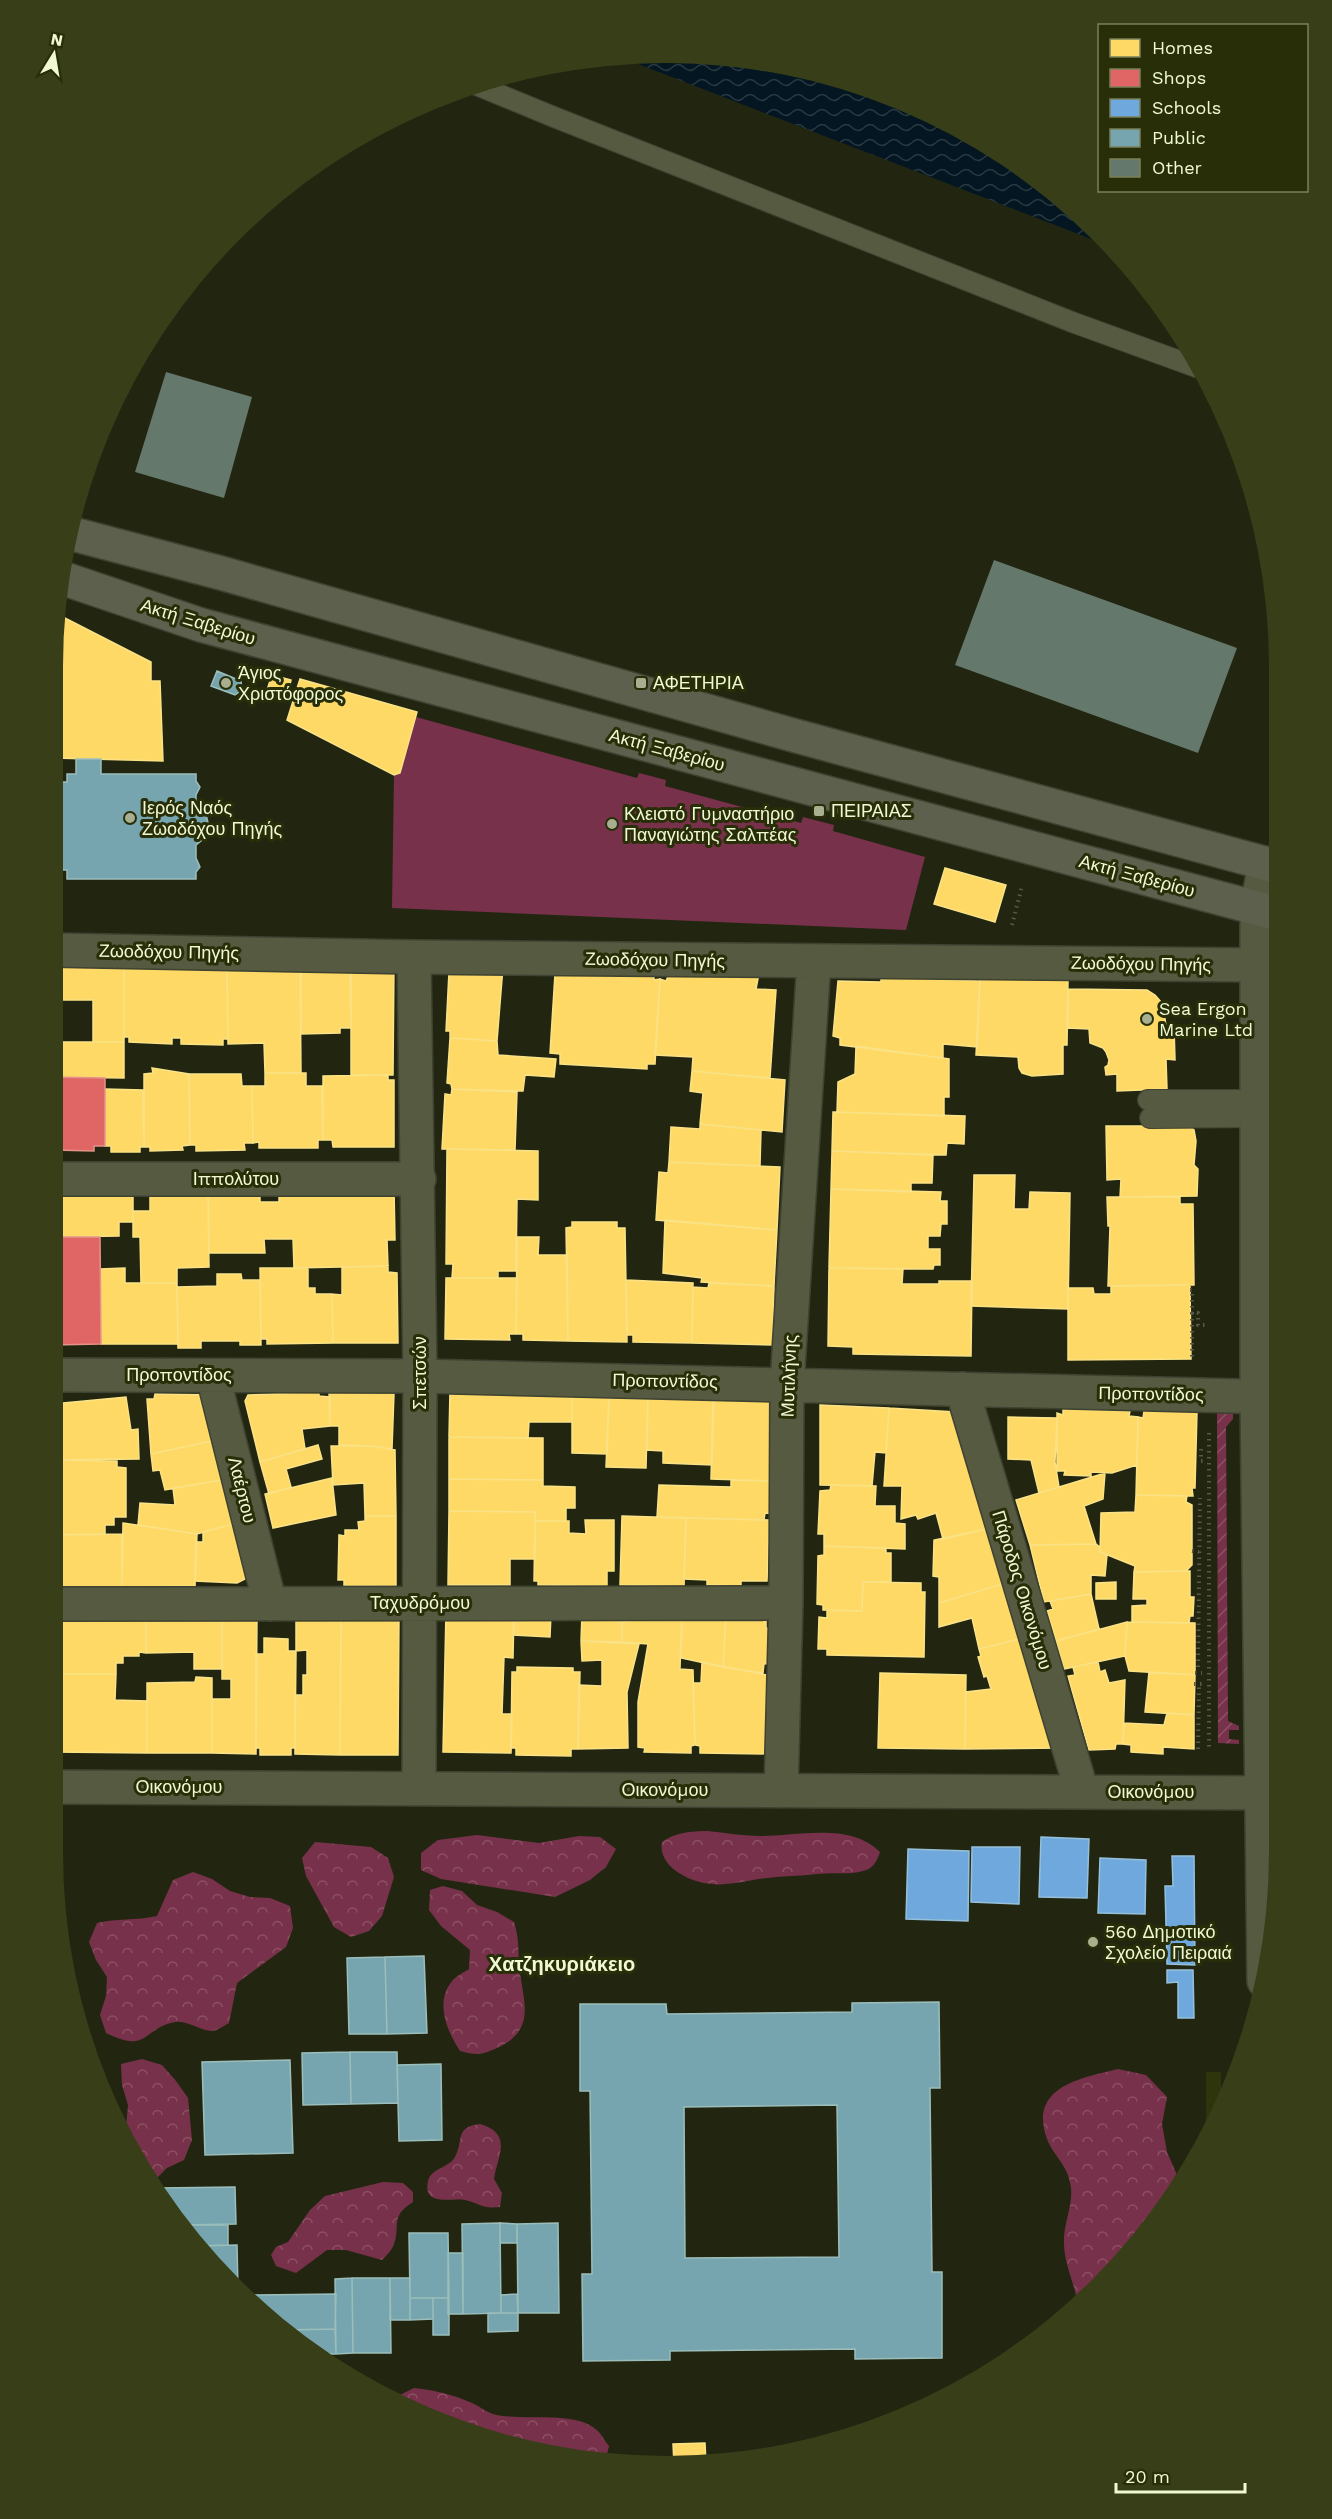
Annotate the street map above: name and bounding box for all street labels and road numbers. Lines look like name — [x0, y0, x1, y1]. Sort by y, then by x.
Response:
street label: Ακτή Ξαβερίου — [138, 594, 258, 649]
street label: Ακτή Ξαβερίου — [607, 724, 727, 775]
street label: Ακτή Ξαβερίου — [1077, 850, 1197, 901]
street label: Ζωοδόχου Πηγής — [99, 940, 240, 963]
street label: Ζωοδόχου Πηγής — [585, 948, 726, 971]
street label: Ζωοδόχου Πηγής — [1071, 952, 1212, 975]
street label: Ιππολύτου — [193, 1168, 279, 1189]
street label: Μυτιλήνης — [777, 1334, 800, 1418]
street label: Σπετσών — [409, 1336, 430, 1410]
street label: Προποντίδος — [126, 1364, 232, 1385]
street label: Προποντίδος — [612, 1369, 718, 1392]
street label: Προποντίδος — [1098, 1382, 1204, 1405]
street label: Λαέρτου — [224, 1455, 261, 1525]
street label: Πάροδος Οικονόμου — [988, 1508, 1057, 1672]
street label: Ταχυδρόμου — [370, 1592, 470, 1613]
street label: Οικονόμου — [136, 1776, 222, 1797]
street label: Οικονόμου — [622, 1779, 708, 1800]
street label: Οικονόμου — [1108, 1781, 1194, 1802]

